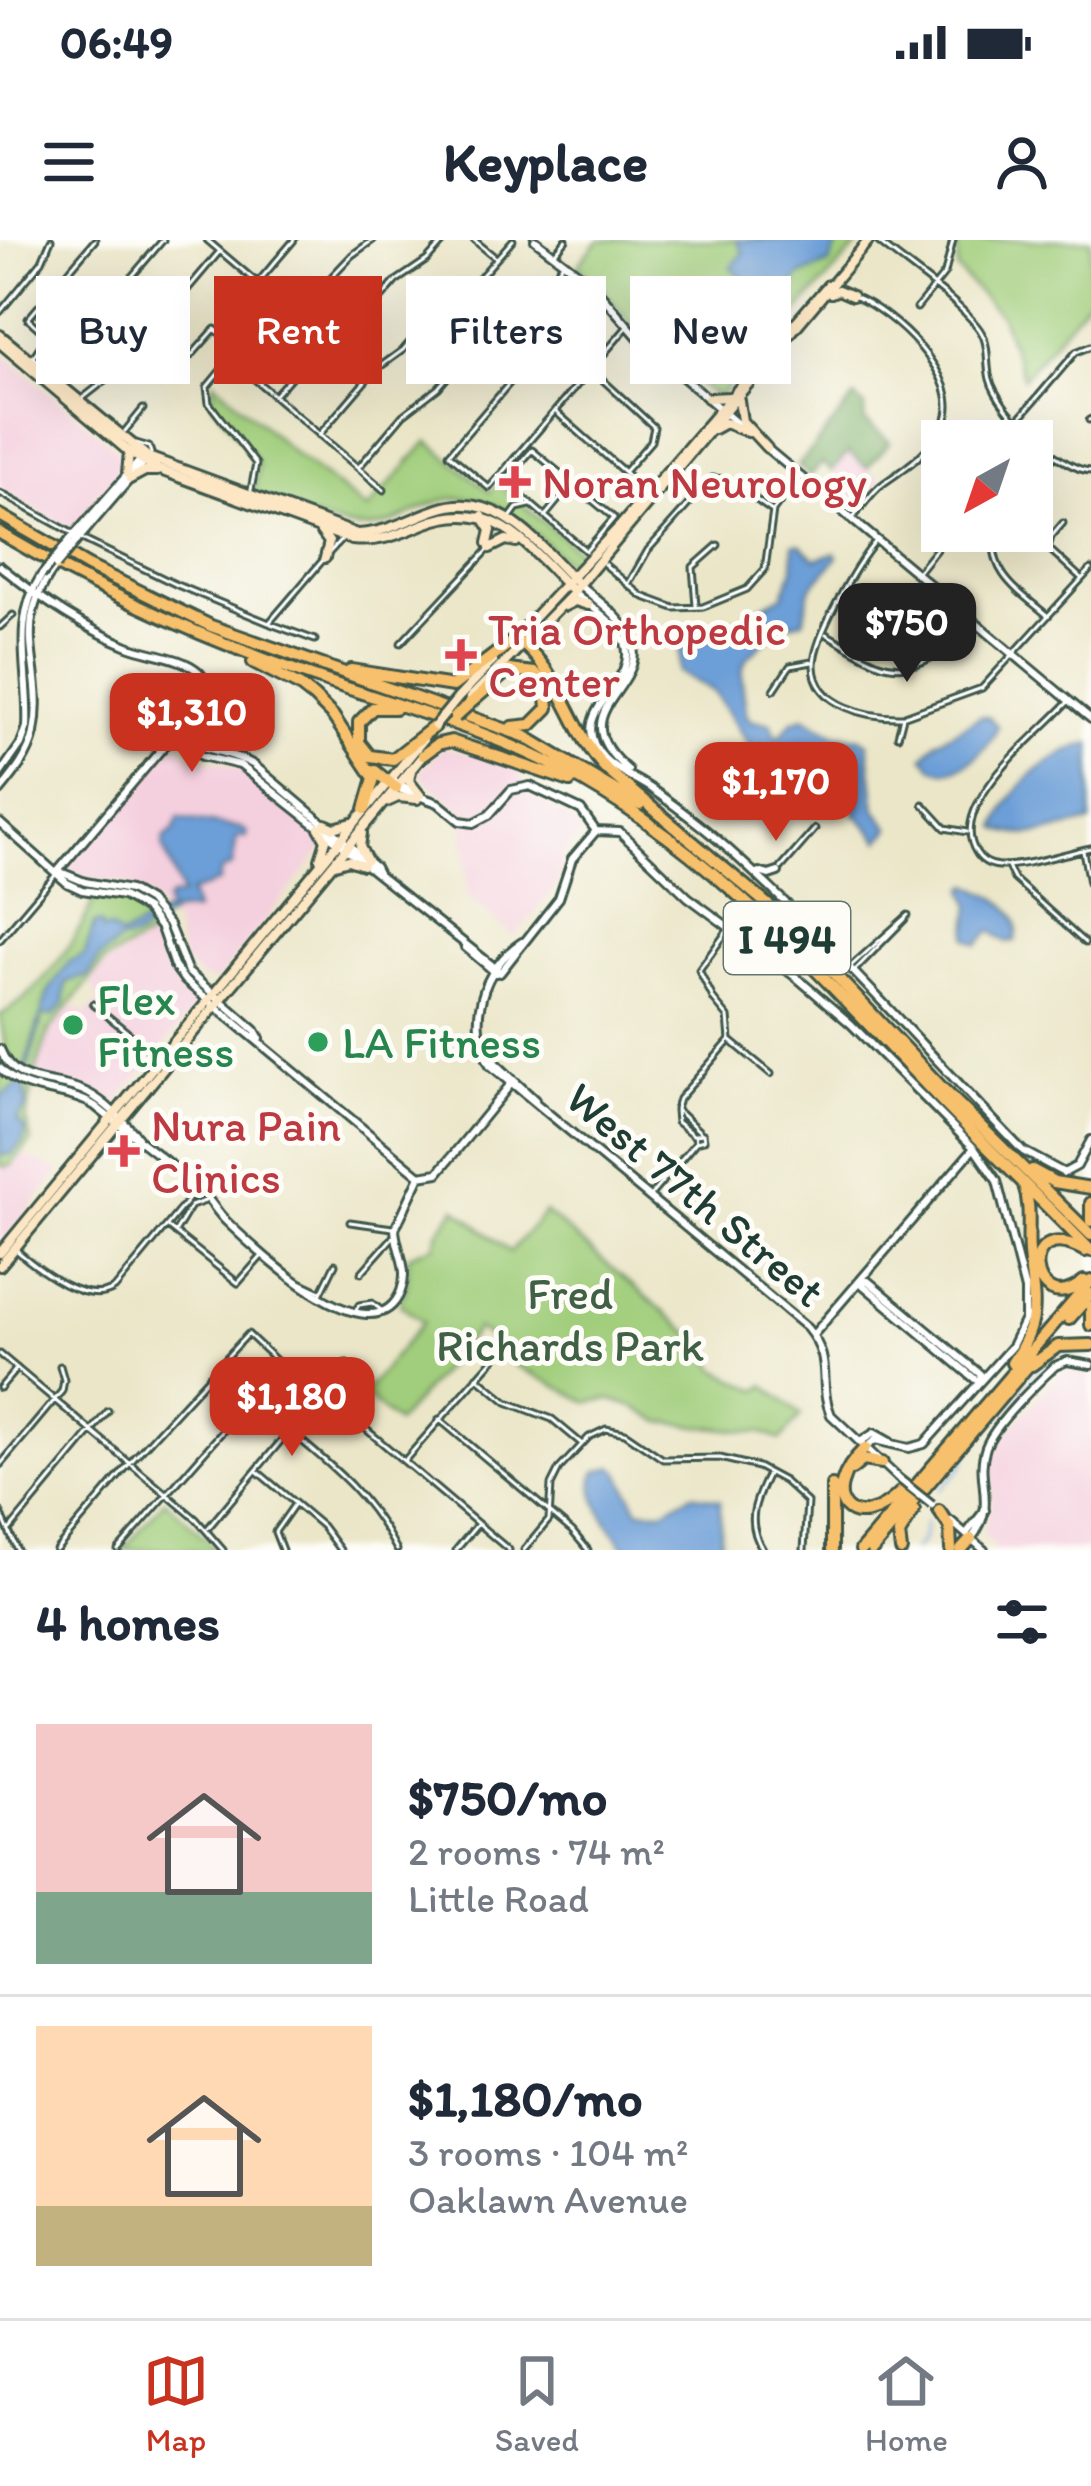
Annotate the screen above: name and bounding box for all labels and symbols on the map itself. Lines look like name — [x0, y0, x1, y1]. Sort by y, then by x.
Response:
north arrow — [921, 420, 1053, 552]
place label: Noran Neurology — [542, 455, 867, 509]
marker: Noran Neurology — [499, 466, 531, 498]
pin: $750 — [836, 583, 978, 685]
place label: Tria Orthopedic Center — [488, 602, 786, 708]
marker: Tria Orthopedic Center — [445, 639, 477, 671]
pin: $1,310 — [94, 673, 290, 775]
pin: $1,170 — [678, 742, 874, 844]
road number: I 494 — [724, 902, 850, 974]
place label: Flex Fitness — [97, 972, 234, 1078]
marker: Flex Fitness — [60, 1012, 86, 1038]
place label: LA Fitness — [342, 1015, 541, 1069]
marker: LA Fitness — [305, 1029, 331, 1055]
street label: West 77th Street — [556, 1070, 836, 1318]
place label: Nura Pain Clinics — [151, 1098, 341, 1204]
marker: Nura Pain Clinics — [108, 1135, 140, 1167]
park label: Fred Richards Park — [436, 1266, 704, 1372]
pin: $1,180 — [194, 1357, 390, 1459]

